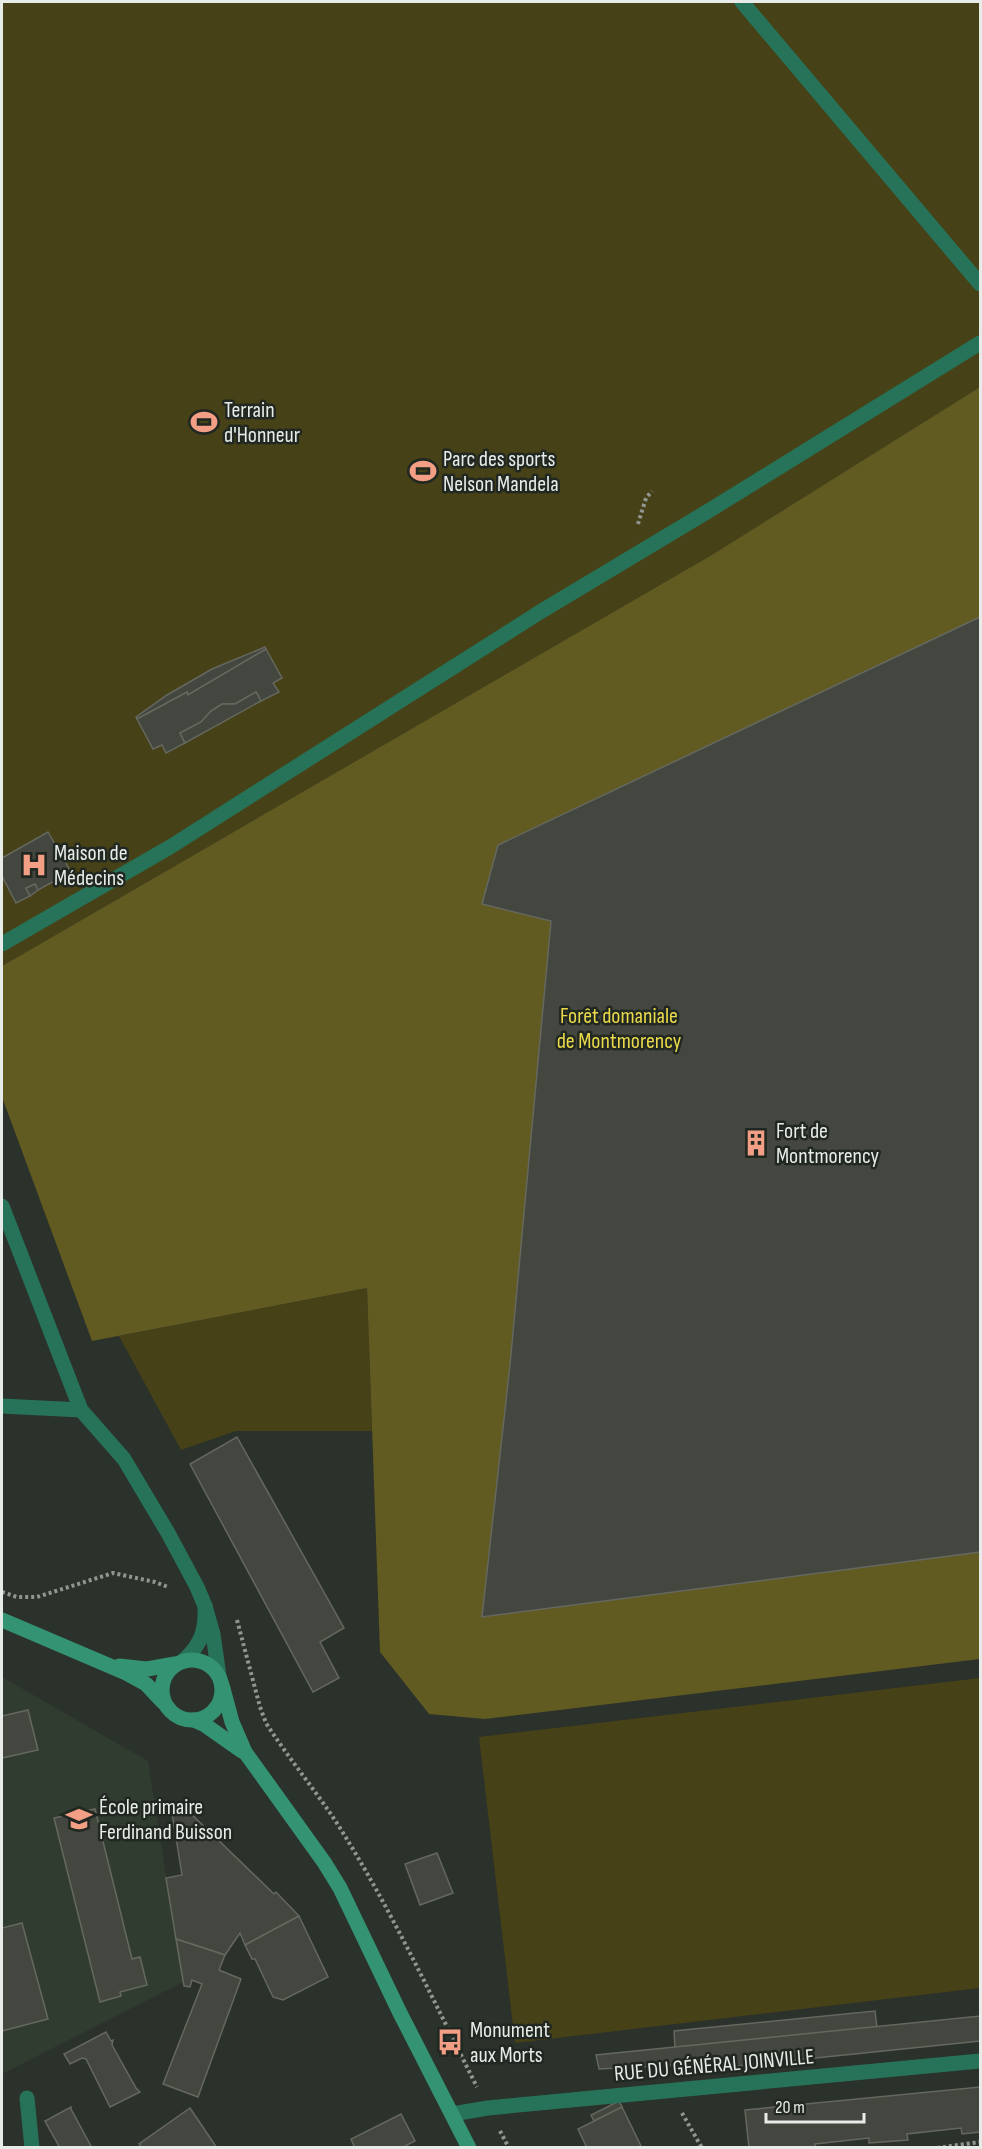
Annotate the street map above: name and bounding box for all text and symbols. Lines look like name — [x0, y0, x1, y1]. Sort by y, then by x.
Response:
place label: Terrain d'Honneur — [224, 397, 300, 449]
sports icon: Terrain d'Honneur — [189, 407, 219, 437]
place label: Parc des sports Nelson Mandela — [443, 446, 559, 498]
sports icon: Parc des sports Nelson Mandela — [408, 456, 438, 486]
place label: Maison de Médecins — [54, 840, 128, 892]
hospital icon: Maison de Médecins — [19, 850, 49, 880]
park label: Forêt domaniale de Montmorency — [557, 1003, 682, 1055]
place label: Fort de Montmorency — [776, 1118, 880, 1170]
building icon: Fort de Montmorency — [741, 1128, 771, 1158]
place label: École primaire Ferdinand Buisson — [99, 1794, 232, 1846]
school or university icon: École primaire Ferdinand Buisson — [64, 1804, 94, 1834]
place label: Monument aux Morts — [470, 2017, 550, 2069]
bus stop icon: Monument aux Morts — [435, 2027, 465, 2057]
street label: RUE DU GÉNÉRAL JOINVILLE — [613, 2043, 815, 2088]
scale bar — [766, 2086, 864, 2124]
text: 20 m — [775, 2097, 805, 2118]

